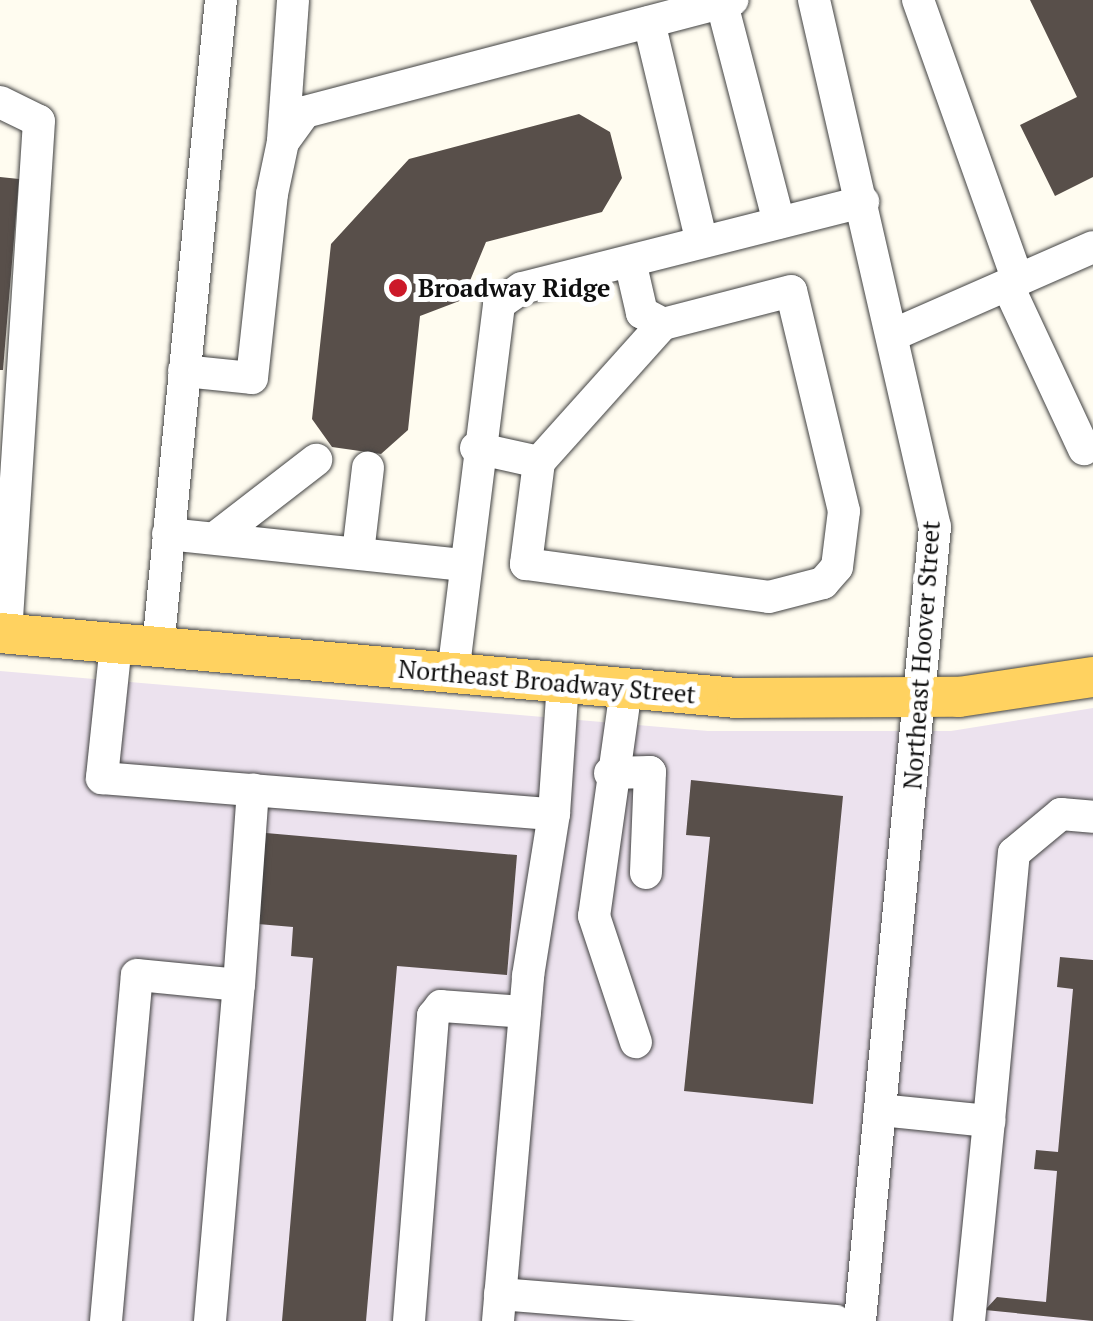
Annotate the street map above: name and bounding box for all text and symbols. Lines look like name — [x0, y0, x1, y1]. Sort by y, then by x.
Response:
place label: Broadway Ridge — [418, 273, 610, 303]
marker: Broadway Ridge — [387, 277, 409, 299]
street label: Northeast Hoover Street — [898, 519, 946, 791]
street label: Northeast Broadway Street — [397, 654, 697, 710]

